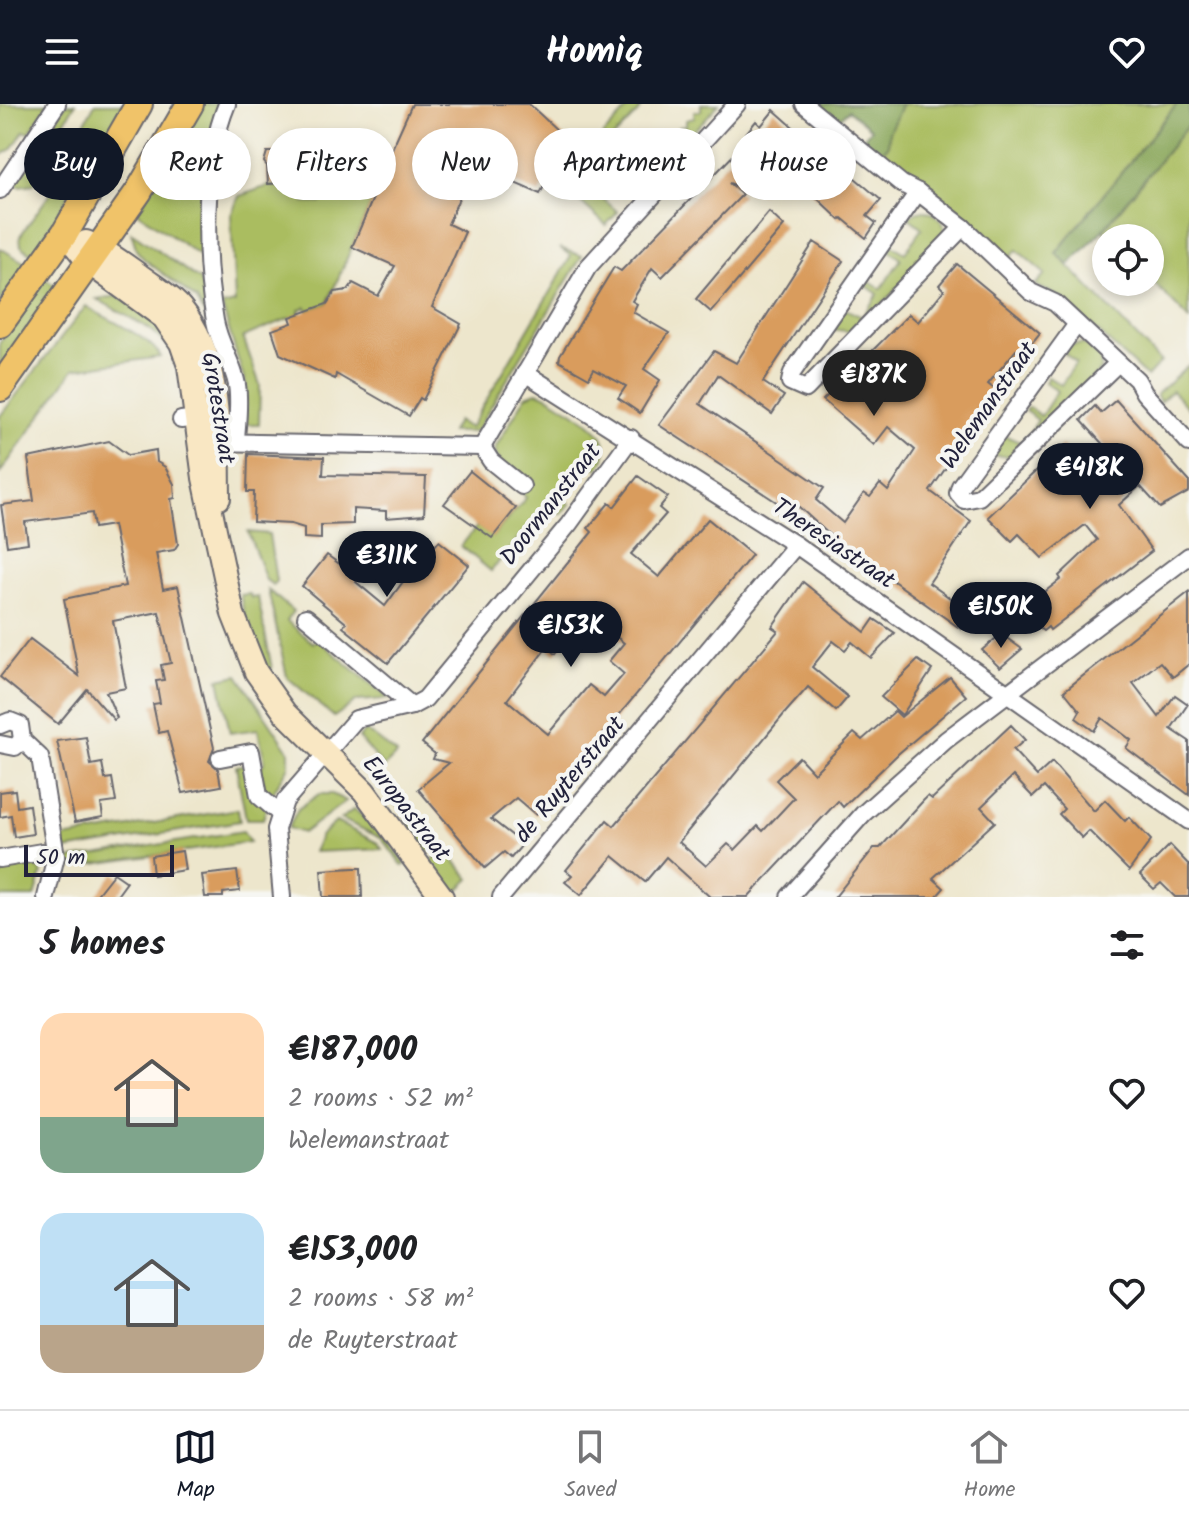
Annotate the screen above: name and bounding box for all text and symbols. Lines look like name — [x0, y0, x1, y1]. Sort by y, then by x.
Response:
text: Homiq — [546, 24, 643, 81]
icon: menu — [40, 30, 84, 74]
icon: heart — [1105, 30, 1149, 74]
chip: Buy — [24, 128, 124, 200]
chip: Rent — [140, 128, 251, 200]
chip: Filters — [267, 128, 396, 200]
chip: New — [412, 128, 518, 200]
chip: Apartment — [534, 128, 715, 200]
chip: House — [731, 128, 856, 200]
map controls — [1092, 224, 1164, 296]
button: locate — [1092, 224, 1164, 296]
street label: Welemanstraat — [931, 333, 1048, 478]
street label: Grotestraat — [189, 349, 246, 468]
pin: €187K — [818, 350, 930, 418]
text: €187K — [840, 355, 908, 397]
street label: Doormanstraat — [490, 434, 612, 575]
pin: €418K — [1034, 443, 1146, 511]
text: €418K — [1055, 448, 1125, 490]
street label: Theresiastraat — [764, 488, 903, 600]
pin: €311K — [331, 531, 443, 599]
text: €311K — [356, 536, 418, 578]
pin: €150K — [945, 582, 1057, 650]
text: €150K — [968, 587, 1034, 629]
pin: €153K — [515, 601, 627, 669]
text: €153K — [537, 606, 605, 648]
street label: de Ruyterstraat — [505, 707, 636, 852]
street label: Europastraat — [352, 747, 461, 871]
scale bar — [24, 841, 174, 877]
text: 50 m — [36, 841, 85, 876]
text: 5 homes — [40, 918, 165, 972]
icon: filters — [1105, 923, 1149, 967]
text: €187,000 — [288, 1024, 417, 1078]
icon: home — [104, 1045, 200, 1141]
icon: heart — [1105, 1071, 1149, 1115]
text: 2 rooms · 52 m² — [288, 1078, 473, 1120]
text: Welemanstraat — [288, 1120, 449, 1162]
text: €153,000 — [288, 1224, 417, 1278]
icon: home — [104, 1245, 200, 1341]
icon: heart — [1105, 1271, 1149, 1315]
text: 2 rooms · 58 m² — [288, 1278, 473, 1320]
text: de Ruyterstraat — [288, 1320, 458, 1362]
tab: Map — [173, 1425, 217, 1508]
tab: Saved — [564, 1425, 617, 1508]
tab: Home — [963, 1425, 1016, 1508]

